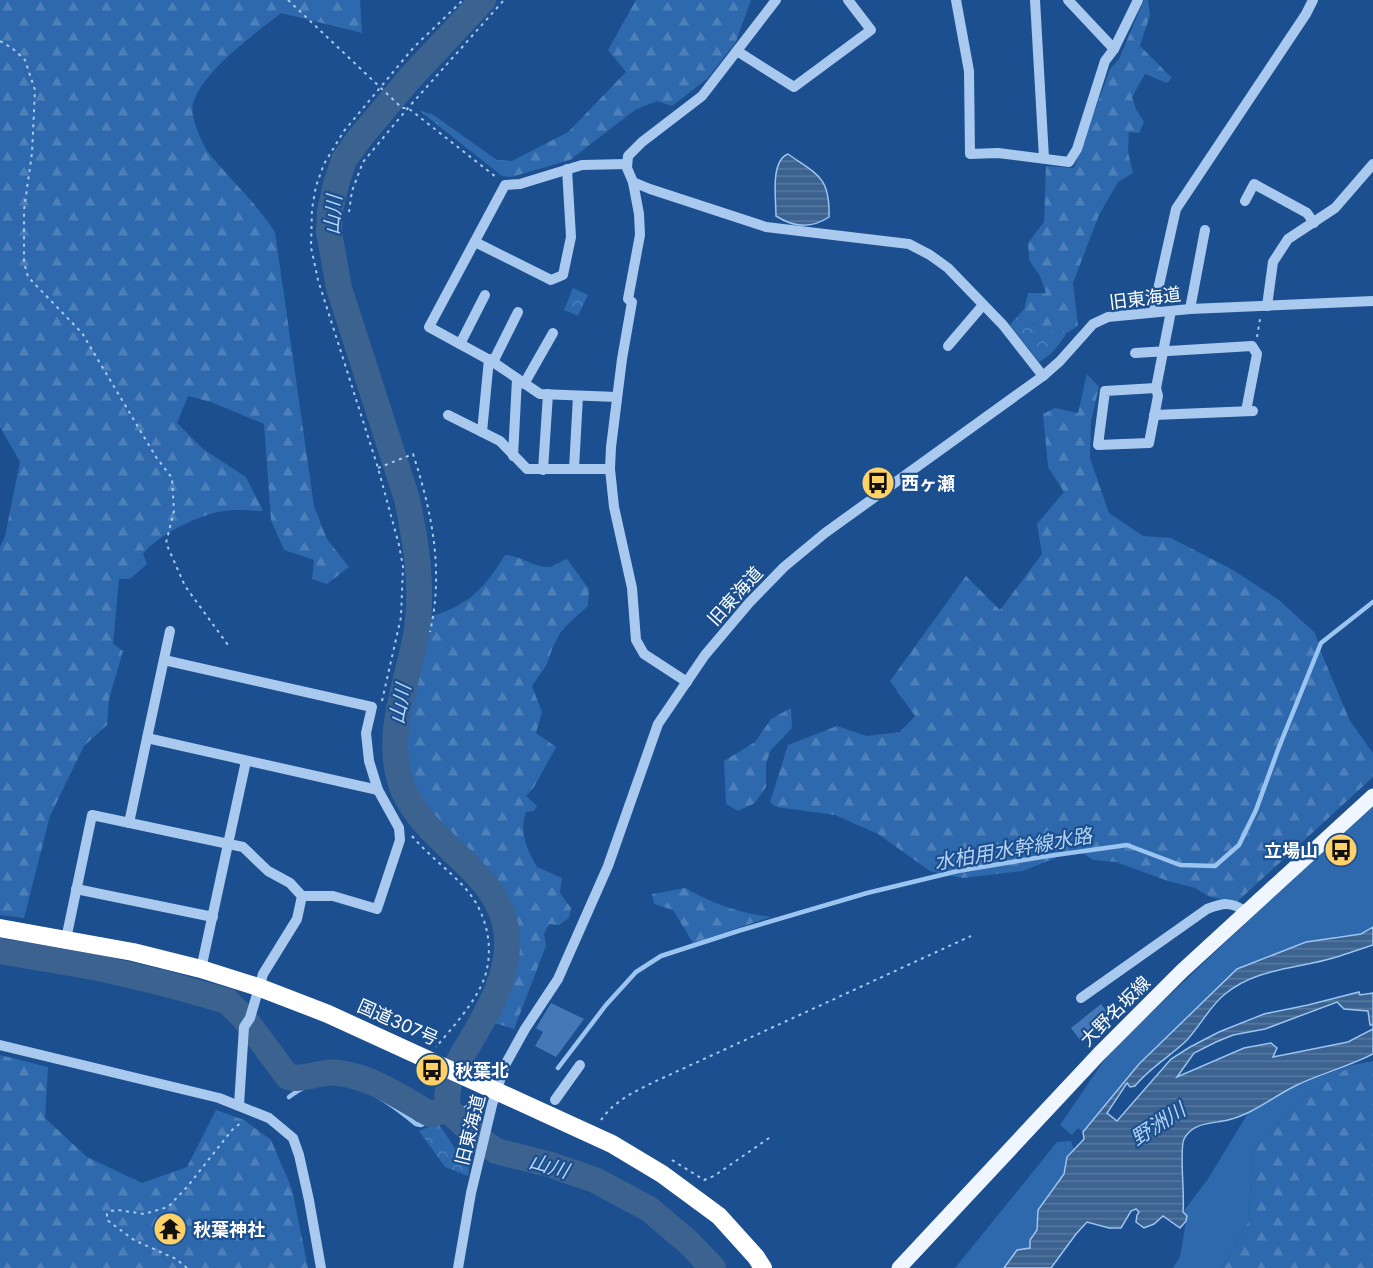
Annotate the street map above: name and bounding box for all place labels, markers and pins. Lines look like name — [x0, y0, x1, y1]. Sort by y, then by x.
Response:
bus stop icon: 西ヶ瀬 — [860, 465, 896, 501]
place label: 西ヶ瀬 — [901, 473, 955, 494]
bus stop icon: 立場山 — [1323, 832, 1359, 868]
place label: 立場山 — [1264, 840, 1318, 861]
bus stop icon: 秋葉北 — [414, 1052, 450, 1088]
place label: 秋葉北 — [455, 1060, 509, 1081]
temple icon: 秋葉神社 — [152, 1211, 188, 1247]
place label: 秋葉神社 — [193, 1219, 265, 1240]

